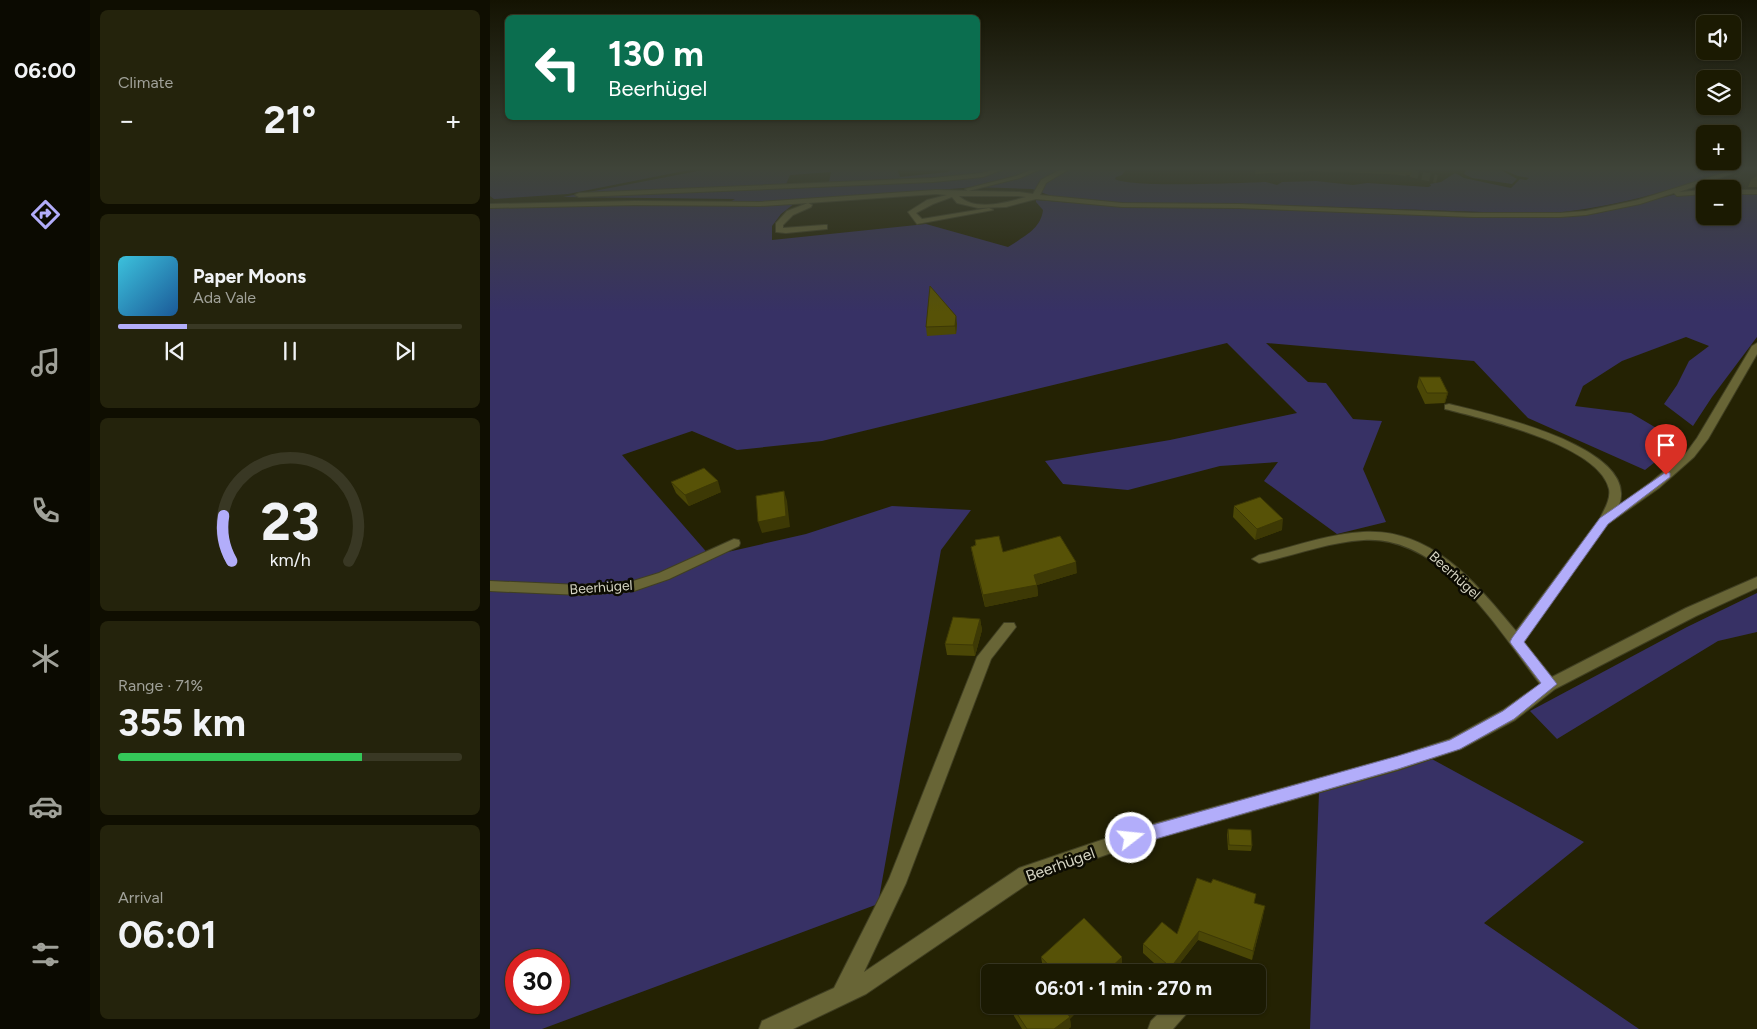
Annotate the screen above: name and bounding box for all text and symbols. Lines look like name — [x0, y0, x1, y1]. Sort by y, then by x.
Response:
map controls — [1696, 15, 1741, 225]
button: sound — [1696, 15, 1741, 60]
text: 130 m — [608, 33, 704, 75]
icon: left — [525, 35, 590, 100]
text: 06:00 — [14, 57, 76, 84]
button: layers — [1696, 70, 1741, 115]
text: Climate — [118, 73, 173, 92]
text: Beerhügel — [608, 75, 707, 102]
text: 21° — [264, 97, 316, 143]
text: − — [118, 103, 135, 137]
text: + — [445, 103, 462, 137]
button: + — [1696, 125, 1741, 170]
button: − — [1696, 180, 1741, 225]
icon: directions — [28, 197, 63, 232]
text: Paper Moons — [193, 265, 306, 288]
text: Ada Vale — [193, 288, 256, 307]
icon: previous — [161, 337, 189, 365]
icon: pause — [276, 337, 304, 365]
icon: next — [391, 337, 419, 365]
icon: music — [28, 345, 63, 380]
pin — [1645, 424, 1687, 475]
icon: arrive — [1652, 431, 1680, 459]
text: 23 — [260, 491, 320, 553]
icon: phone — [28, 493, 63, 528]
street label: Beerhügel — [1426, 548, 1484, 603]
text: km/h — [270, 549, 310, 570]
street label: Beerhügel — [569, 577, 633, 598]
icon: climate — [28, 641, 63, 676]
text: Range · 71% — [118, 676, 203, 695]
text: 355 km — [118, 700, 246, 746]
icon: car — [28, 789, 63, 824]
position arrow — [1104, 811, 1156, 863]
street label: Beerhügel — [1023, 843, 1097, 886]
text: Arrival — [118, 888, 163, 907]
text: 06:01 — [118, 912, 217, 958]
icon: filters — [28, 937, 63, 972]
speed limit sign: 30 — [505, 949, 570, 1014]
text: 06:01 · 1 min · 270 m — [1035, 977, 1212, 1000]

